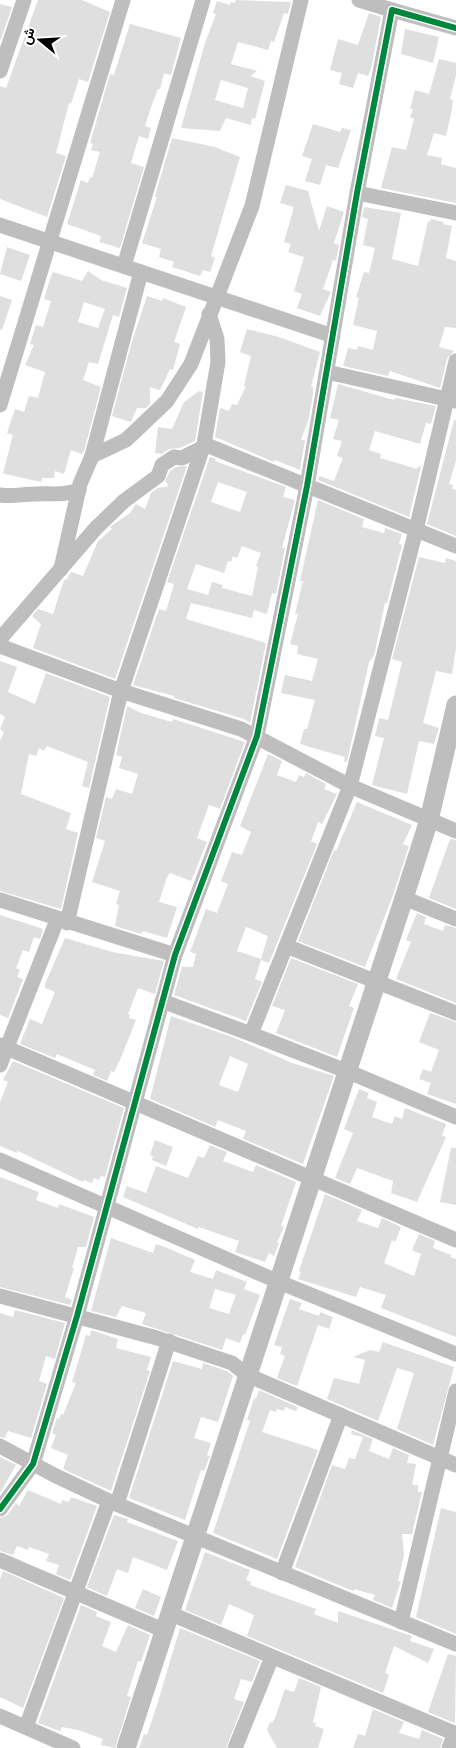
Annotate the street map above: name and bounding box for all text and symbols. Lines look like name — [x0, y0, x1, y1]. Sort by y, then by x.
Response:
north arrow — [15, 15, 65, 65]
text: ش — [16, 25, 39, 47]

